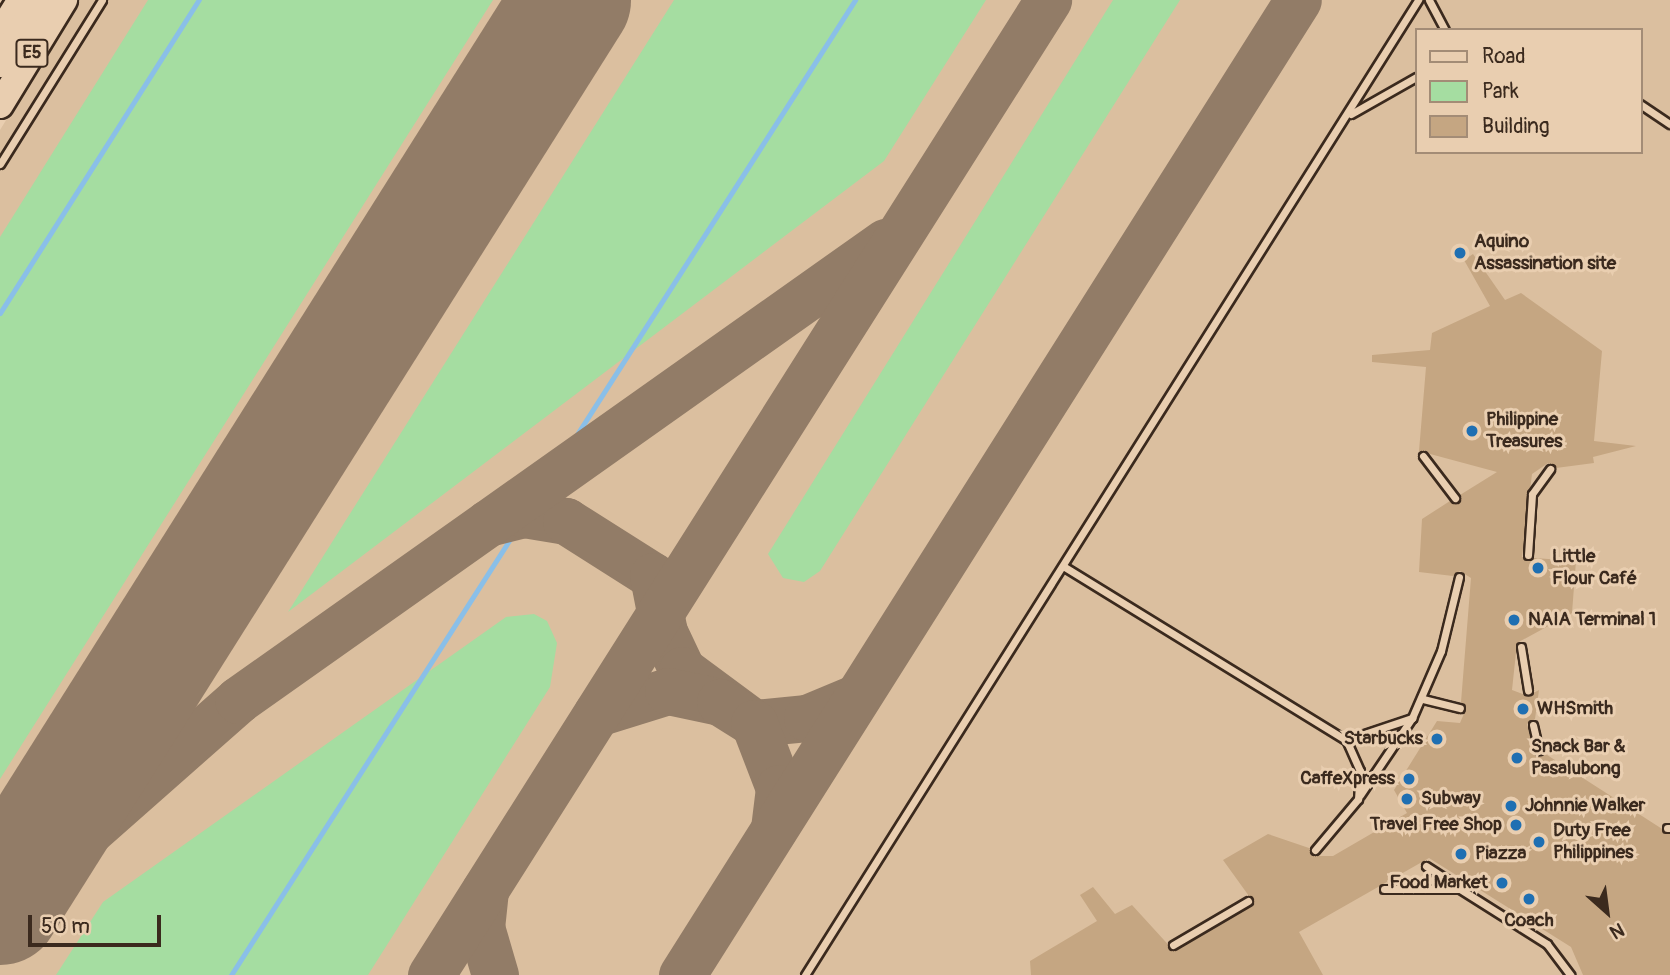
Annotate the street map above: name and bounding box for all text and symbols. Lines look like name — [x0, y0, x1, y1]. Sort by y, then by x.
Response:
legend — [1414, 28, 1642, 154]
road number: E5 — [14, 38, 50, 68]
text: Road — [1482, 43, 1526, 70]
text: Park — [1482, 78, 1519, 105]
text: Building — [1482, 113, 1549, 140]
place label: Aquino Assassination site — [1474, 231, 1616, 275]
marker: Aquino Assassination site — [1452, 245, 1468, 261]
place label: Philippine Treasures — [1486, 409, 1563, 453]
marker: Philippine Treasures — [1464, 423, 1480, 439]
place label: Little Flour Café — [1552, 546, 1637, 590]
marker: Little Flour Café — [1530, 560, 1546, 576]
place label: NAIA Terminal 1 — [1528, 609, 1656, 631]
marker: NAIA Terminal 1 — [1506, 612, 1522, 628]
place label: WHSmith — [1537, 698, 1613, 720]
marker: WHSmith — [1515, 701, 1531, 717]
place label: Starbucks — [1344, 728, 1423, 750]
marker: Starbucks — [1429, 731, 1445, 747]
place label: Snack Bar & Pasalubong — [1531, 736, 1626, 780]
marker: Snack Bar & Pasalubong — [1509, 750, 1525, 766]
place label: CaffeXpress — [1300, 768, 1395, 790]
marker: CaffeXpress — [1401, 771, 1417, 787]
place label: Subway — [1421, 788, 1481, 810]
marker: Subway — [1399, 791, 1415, 807]
place label: Johnnie Walker — [1525, 795, 1645, 817]
marker: Johnnie Walker — [1503, 798, 1519, 814]
place label: Travel Free Shop — [1370, 814, 1502, 836]
marker: Travel Free Shop — [1508, 817, 1524, 833]
place label: Duty Free Philippines — [1553, 820, 1634, 864]
marker: Duty Free Philippines — [1531, 834, 1547, 850]
place label: Piazza — [1475, 843, 1526, 865]
marker: Piazza — [1453, 846, 1469, 862]
place label: Food Market — [1389, 872, 1488, 894]
marker: Food Market — [1494, 875, 1510, 891]
north arrow — [1572, 877, 1642, 947]
marker: Coach — [1521, 891, 1537, 907]
scale bar — [32, 902, 164, 946]
place label: Coach — [1504, 910, 1554, 932]
text: 50 m — [41, 913, 90, 940]
text: N — [1606, 917, 1628, 944]

